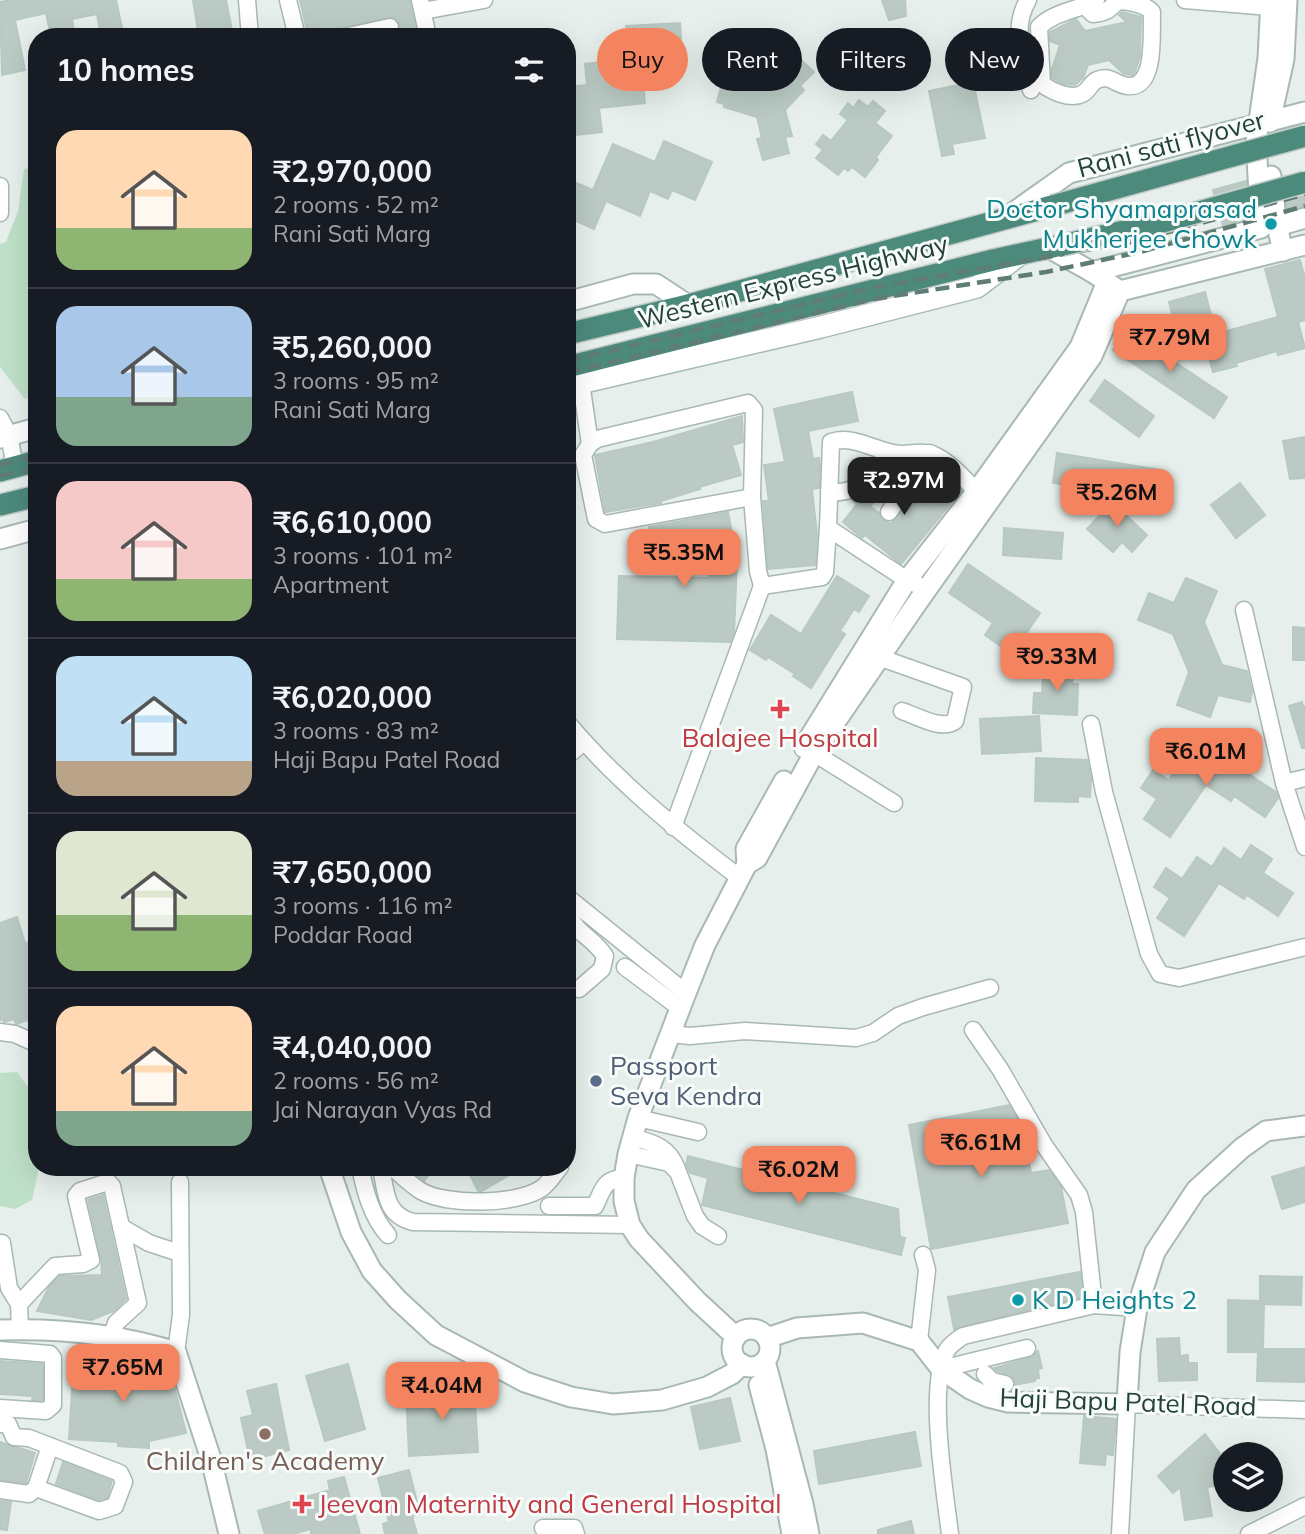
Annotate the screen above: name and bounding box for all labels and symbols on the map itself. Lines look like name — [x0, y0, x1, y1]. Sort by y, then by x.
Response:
street label: Rani sati flyover — [1073, 102, 1269, 184]
place label: Doctor Shyamaprasad Mukherjee Chowk — [986, 192, 1258, 255]
marker: Doctor Shyamaprasad Mukherjee Chowk — [1263, 216, 1279, 232]
street label: Western Express Highway — [635, 227, 951, 336]
pin: ₹7.79M — [1113, 314, 1227, 374]
pin: ₹2.97M — [847, 458, 961, 517]
pin: ₹5.26M — [1060, 470, 1174, 529]
pin: ₹5.35M — [627, 530, 741, 589]
pin: ₹9.33M — [1000, 634, 1114, 693]
marker: Balajee Hospital — [770, 699, 790, 719]
place label: Balajee Hospital — [682, 721, 878, 754]
pin: ₹6.01M — [1149, 728, 1263, 788]
place label: Passport Seva Kendra — [610, 1049, 762, 1112]
marker: Passport Seva Kendra — [588, 1073, 604, 1089]
pin: ₹6.61M — [924, 1120, 1038, 1179]
pin: ₹6.02M — [742, 1146, 856, 1206]
place label: K D Heights 2 — [1032, 1283, 1197, 1316]
marker: K D Heights 2 — [1010, 1292, 1026, 1308]
pin: ₹7.65M — [66, 1344, 180, 1404]
pin: ₹4.04M — [385, 1362, 499, 1422]
street label: Haji Bapu Patel Road — [999, 1381, 1257, 1422]
marker: Children's Academy — [257, 1426, 273, 1442]
place label: Children's Academy — [146, 1444, 385, 1477]
place label: Jeevan Maternity and General Hospital — [318, 1487, 782, 1520]
marker: Jeevan Maternity and General Hospital — [292, 1494, 312, 1514]

